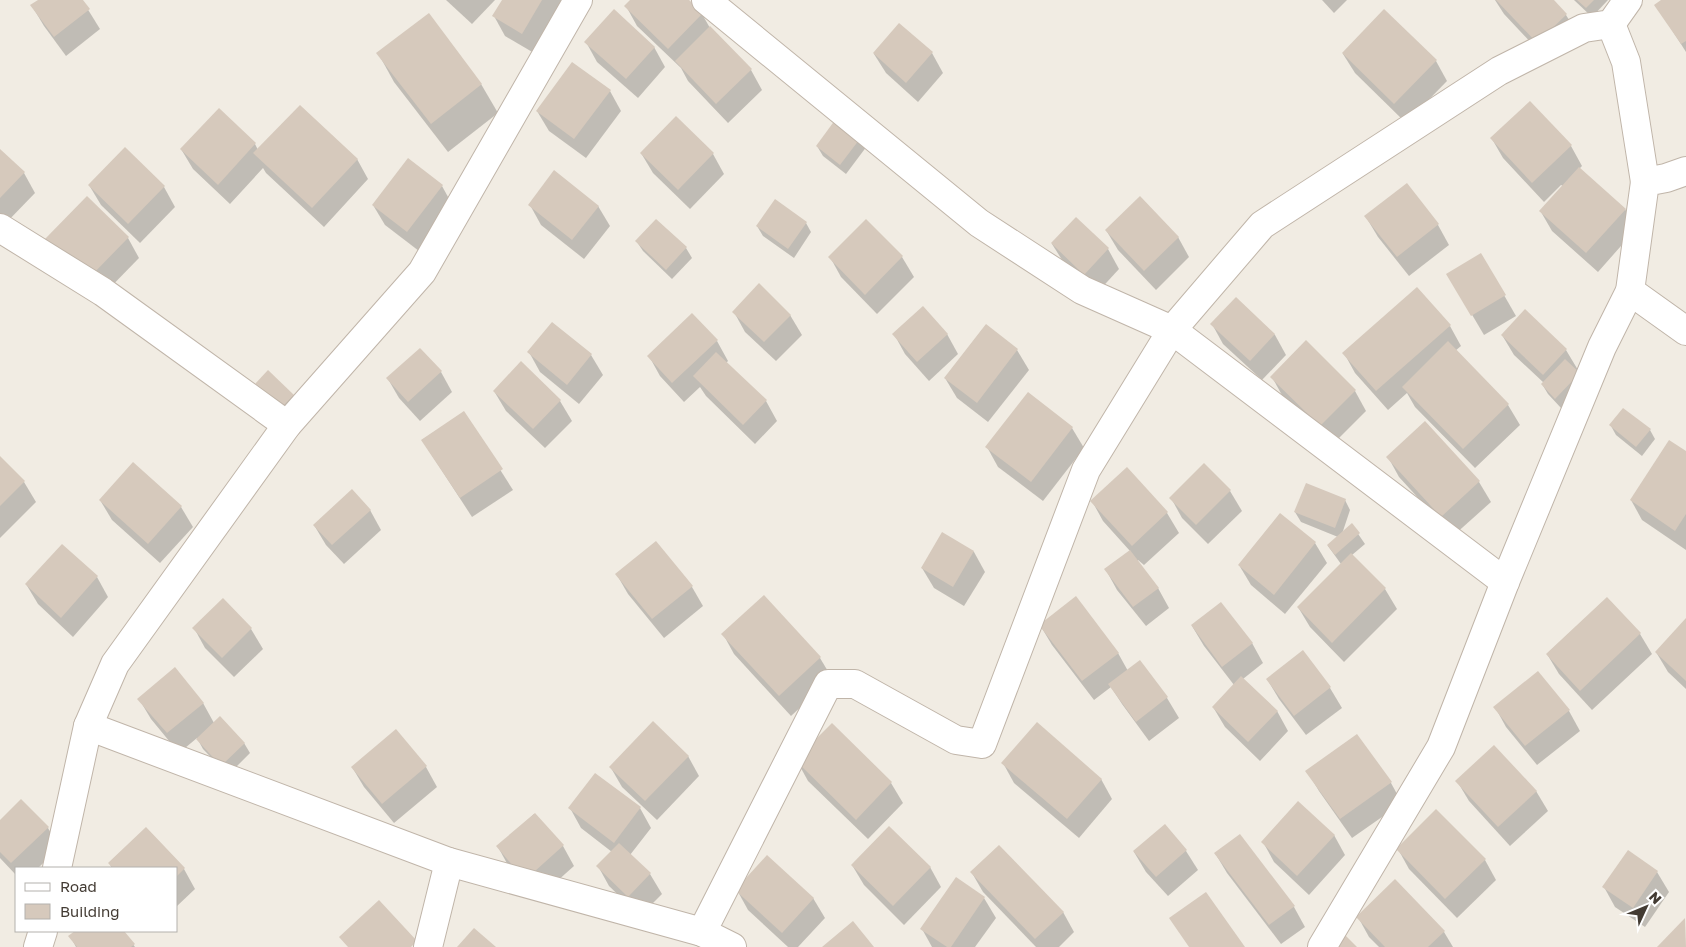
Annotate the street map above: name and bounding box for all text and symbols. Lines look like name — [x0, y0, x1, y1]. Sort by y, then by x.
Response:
legend — [15, 867, 178, 932]
text: Road — [60, 877, 97, 895]
north arrow — [1621, 882, 1671, 932]
text: N — [1646, 888, 1666, 907]
text: Building — [60, 902, 120, 920]

